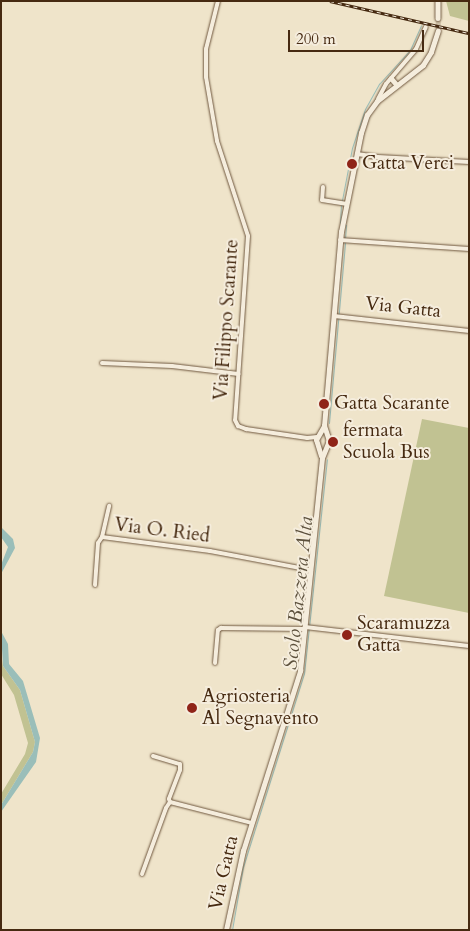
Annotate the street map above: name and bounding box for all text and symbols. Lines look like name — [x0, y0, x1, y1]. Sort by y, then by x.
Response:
scale bar — [290, 20, 426, 52]
text: 200 m — [296, 29, 336, 49]
place label: Gatta Verci — [362, 153, 454, 175]
marker: Gatta Verci — [346, 158, 358, 170]
street label: Via Filippo Scarante — [210, 239, 244, 401]
street label: Via Gatta — [364, 293, 442, 323]
place label: Gatta Scarante — [334, 393, 450, 415]
marker: Gatta Scarante — [318, 398, 330, 410]
place label: fermata Scuola Bus — [343, 420, 430, 464]
marker: fermata Scuola Bus — [327, 436, 339, 448]
street label: Via O. Ried — [113, 514, 211, 548]
water label: Scolo Bazzera Alta — [278, 515, 318, 671]
place label: Scaramuzza Gatta — [357, 613, 450, 657]
marker: Scaramuzza Gatta — [341, 629, 353, 641]
place label: Agriosteria Al Segnavento — [202, 686, 319, 730]
marker: Agriosteria Al Segnavento — [186, 702, 198, 714]
street label: Via Gatta — [204, 833, 244, 913]

